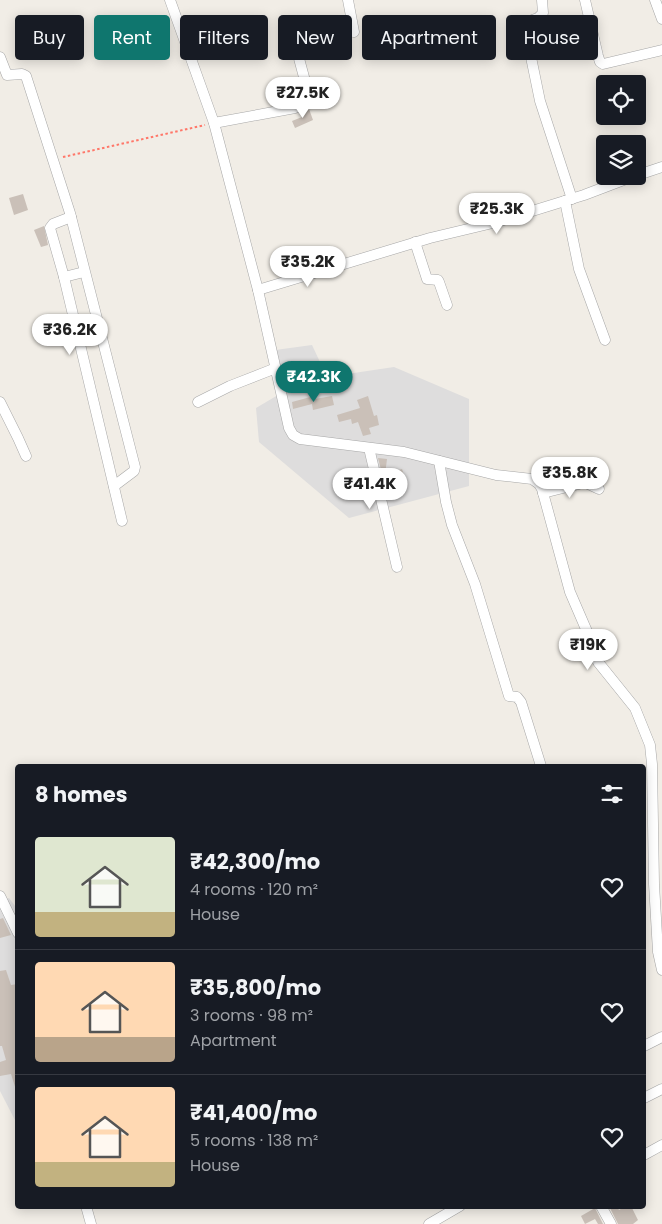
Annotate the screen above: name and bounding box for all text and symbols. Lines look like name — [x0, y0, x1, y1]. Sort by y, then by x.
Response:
chip: Buy — [15, 15, 84, 60]
chip: Rent — [94, 15, 170, 60]
chip: Filters — [180, 15, 268, 60]
chip: New — [278, 15, 352, 60]
chip: Apartment — [362, 15, 496, 60]
chip: House — [506, 15, 598, 60]
map controls — [596, 75, 646, 185]
button: locate — [596, 75, 646, 125]
pin: ₹27.5K — [262, 76, 344, 119]
text: ₹27.5K — [276, 81, 330, 104]
button: layers — [596, 135, 646, 185]
pin: ₹25.3K — [456, 192, 538, 235]
text: ₹25.3K — [470, 197, 524, 220]
pin: ₹35.2K — [267, 246, 349, 288]
text: ₹35.2K — [281, 250, 335, 273]
pin: ₹36.2K — [29, 314, 111, 356]
text: ₹36.2K — [43, 318, 97, 341]
pin: ₹42.3K — [273, 360, 355, 403]
text: ₹42.3K — [287, 365, 341, 388]
pin: ₹35.8K — [529, 456, 611, 499]
text: ₹35.8K — [542, 461, 598, 484]
pin: ₹41.4K — [329, 468, 411, 510]
text: ₹41.4K — [344, 472, 396, 495]
pin: ₹19K — [558, 628, 618, 671]
text: ₹19K — [570, 633, 606, 656]
text: 8 homes — [35, 780, 127, 809]
icon: filters — [598, 780, 626, 808]
text: ₹42,300/mo — [190, 847, 320, 876]
icon: home — [75, 857, 135, 917]
icon: heart — [598, 873, 626, 901]
text: 4 rooms · 120 m² — [190, 878, 318, 901]
text: House — [190, 903, 240, 926]
text: ₹35,800/mo — [190, 973, 321, 1002]
icon: home — [75, 982, 135, 1042]
icon: heart — [598, 998, 626, 1026]
text: 3 rooms · 98 m² — [190, 1004, 313, 1027]
text: Apartment — [190, 1029, 277, 1052]
text: ₹41,400/mo — [190, 1098, 317, 1127]
icon: home — [75, 1107, 135, 1167]
icon: heart — [598, 1123, 626, 1151]
text: 5 rooms · 138 m² — [190, 1129, 318, 1152]
text: House — [190, 1154, 240, 1177]

